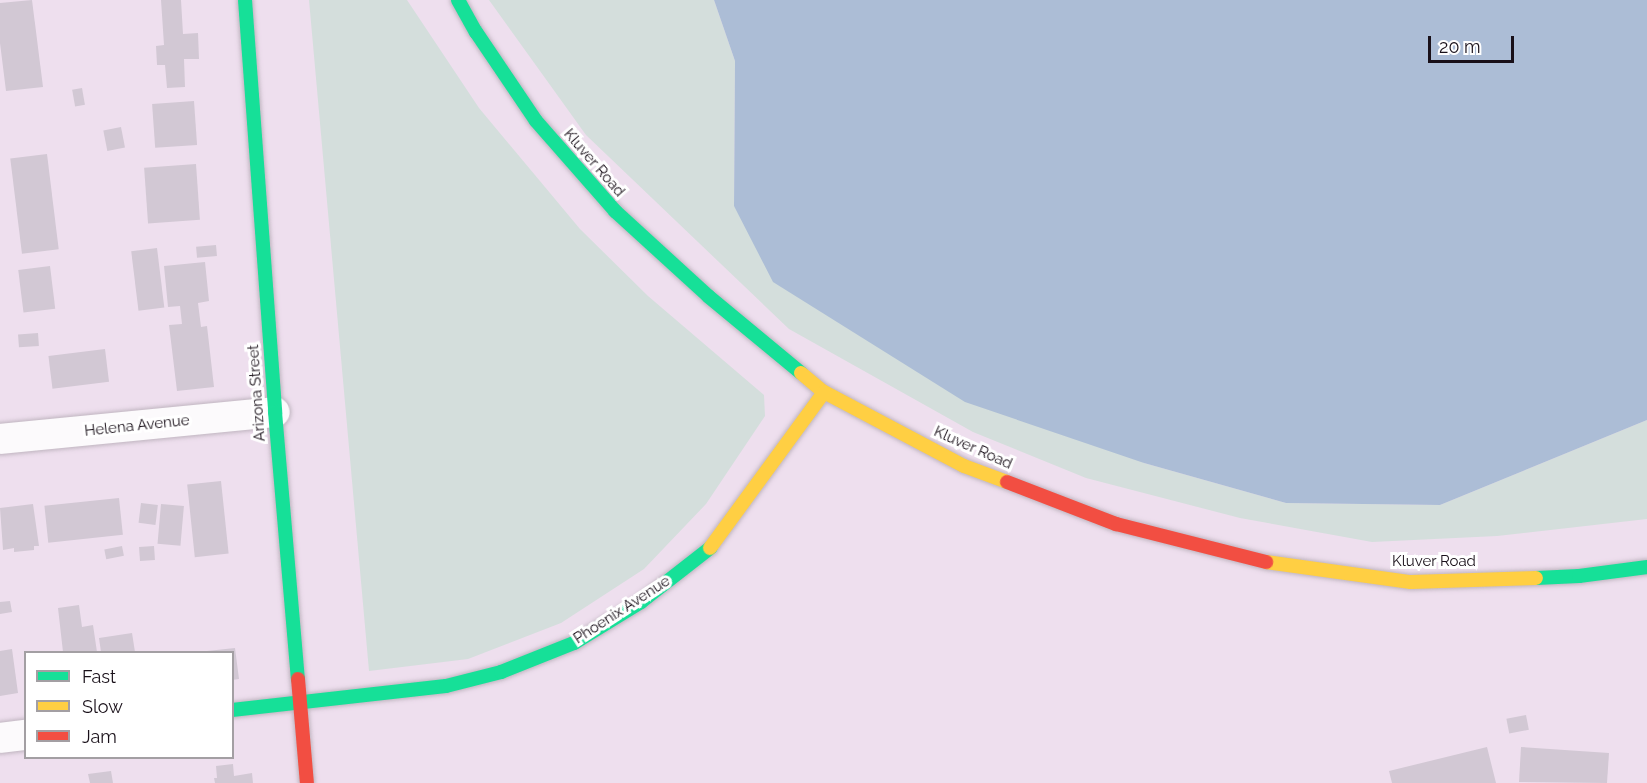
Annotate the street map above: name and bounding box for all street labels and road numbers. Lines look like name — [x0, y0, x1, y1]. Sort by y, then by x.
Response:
street label: Kluver Road — [560, 125, 628, 201]
street label: Arizona Street — [245, 344, 269, 442]
street label: Helena Avenue — [83, 412, 191, 440]
street label: Kluver Road — [931, 423, 1015, 473]
street label: Kluver Road — [1392, 553, 1476, 571]
street label: Phoenix Avenue — [570, 572, 674, 648]

